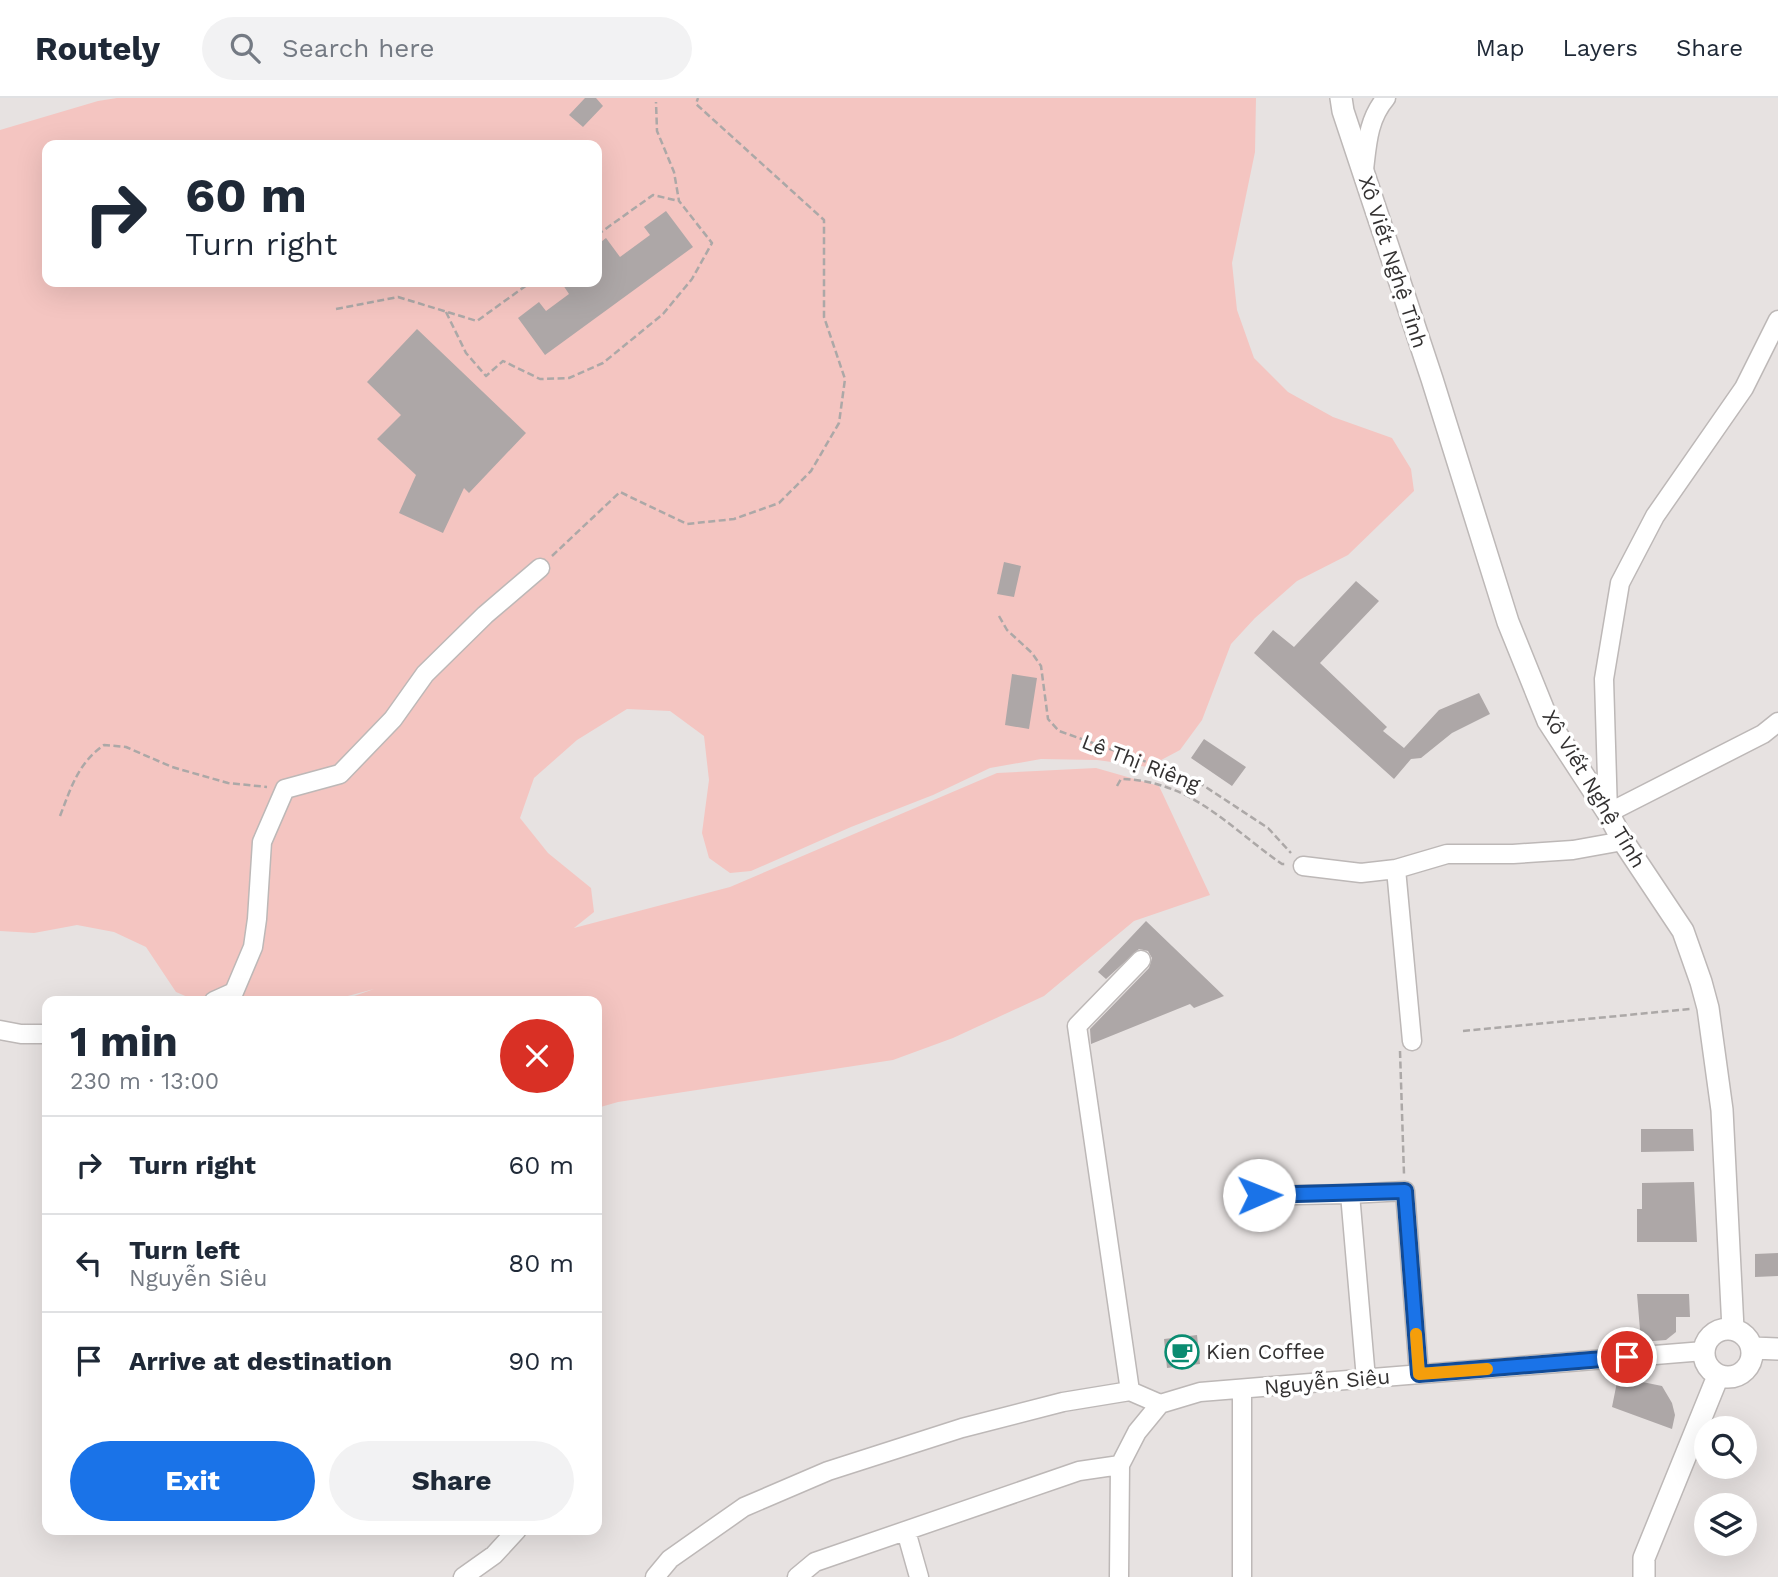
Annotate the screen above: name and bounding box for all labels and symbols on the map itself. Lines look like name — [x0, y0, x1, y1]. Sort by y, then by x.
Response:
street label: Xô Viết Nghệ Tỉnh — [1354, 172, 1433, 351]
street label: Xô Viết Nghệ Tỉnh — [1537, 705, 1651, 872]
street label: Lê Thị Riêng — [1078, 729, 1205, 797]
position arrow — [1222, 1158, 1296, 1232]
pin — [1597, 1327, 1657, 1387]
cafe icon: Kien Coffee — [1163, 1333, 1201, 1371]
place label: Kien Coffee — [1206, 1339, 1325, 1364]
street label: Nguyễn Siêu — [1263, 1364, 1391, 1399]

